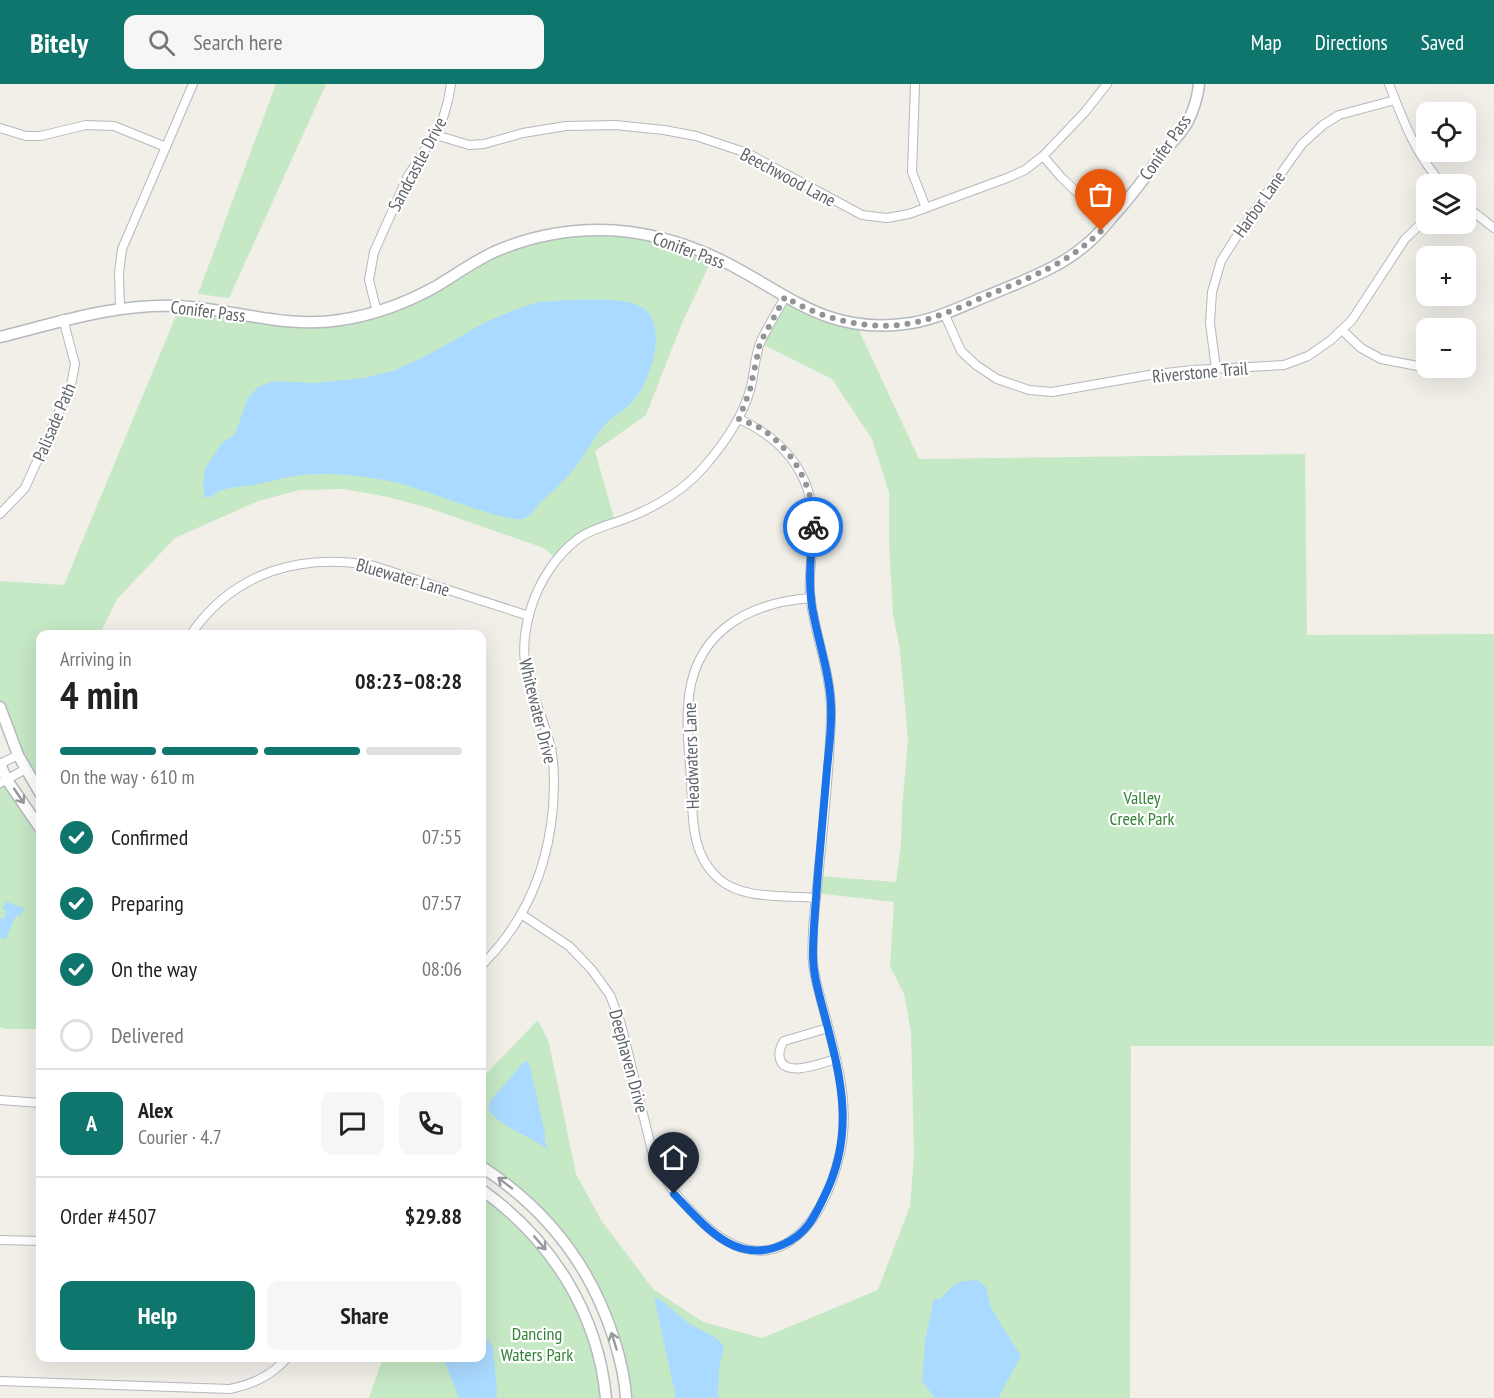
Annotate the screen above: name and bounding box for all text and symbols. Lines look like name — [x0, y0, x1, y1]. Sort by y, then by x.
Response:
search box — [124, 15, 544, 69]
text: Bitely — [30, 24, 88, 61]
icon: search — [145, 26, 178, 59]
text: Search here — [193, 28, 283, 56]
text: Map — [1251, 29, 1282, 56]
text: Directions — [1315, 29, 1388, 56]
text: Saved — [1421, 29, 1464, 56]
map controls — [1416, 102, 1476, 378]
button: locate — [1416, 102, 1476, 162]
street label: Conifer Pass — [1134, 110, 1196, 184]
street label: Sandcastle Drive — [383, 113, 451, 215]
street label: Beechwood Lane — [736, 142, 840, 212]
street label: Harbor Lane — [1228, 166, 1290, 242]
pin — [1075, 169, 1126, 231]
button: layers — [1416, 174, 1476, 234]
icon: bag — [1084, 178, 1117, 211]
street label: Conifer Pass — [650, 226, 728, 274]
button: + — [1416, 246, 1476, 306]
street label: Conifer Pass — [169, 295, 247, 327]
button: − — [1416, 318, 1476, 378]
street label: Riverstone Trail — [1151, 356, 1250, 388]
street label: Palisade Path — [27, 379, 81, 465]
courier — [783, 497, 843, 557]
icon: bike — [797, 511, 830, 544]
street label: Bluewater Lane — [354, 553, 452, 601]
text: Arriving in — [60, 646, 132, 672]
street label: Whitewater Drive — [514, 656, 562, 766]
text: 08:23–08:28 — [355, 667, 462, 695]
text: 4 min — [60, 669, 139, 720]
street label: Headwaters Lane — [678, 702, 704, 810]
text: On the way · 610 m — [60, 764, 195, 790]
park label: Valley Creek Park — [1110, 786, 1174, 830]
one-way arrow — [13, 788, 25, 804]
icon: check — [60, 821, 93, 854]
text: Confirmed — [111, 823, 188, 851]
text: 07:55 — [422, 824, 462, 850]
icon: check — [60, 887, 93, 920]
text: Preparing — [111, 889, 184, 917]
text: 07:57 — [422, 890, 462, 916]
icon: check — [60, 953, 93, 986]
text: On the way — [111, 955, 197, 983]
text: 08:06 — [422, 956, 462, 982]
street label: Deephaven Drive — [604, 1007, 654, 1115]
text: Delivered — [111, 1021, 184, 1049]
button: chat — [321, 1092, 384, 1155]
button: phone — [399, 1092, 462, 1155]
text: Alex — [138, 1096, 173, 1124]
text: A — [86, 1109, 97, 1137]
text: Courier · 4.7 — [138, 1124, 222, 1150]
pin — [648, 1132, 699, 1194]
icon: home — [657, 1141, 690, 1174]
one-way arrow — [498, 1177, 514, 1190]
text: Order #4507 — [60, 1202, 157, 1230]
text: $29.88 — [405, 1202, 462, 1230]
one-way arrow — [533, 1235, 547, 1250]
button: Help — [60, 1281, 255, 1350]
button: Share — [267, 1281, 462, 1350]
park label: Dancing Waters Park — [501, 1322, 573, 1366]
one-way arrow — [608, 1332, 619, 1351]

